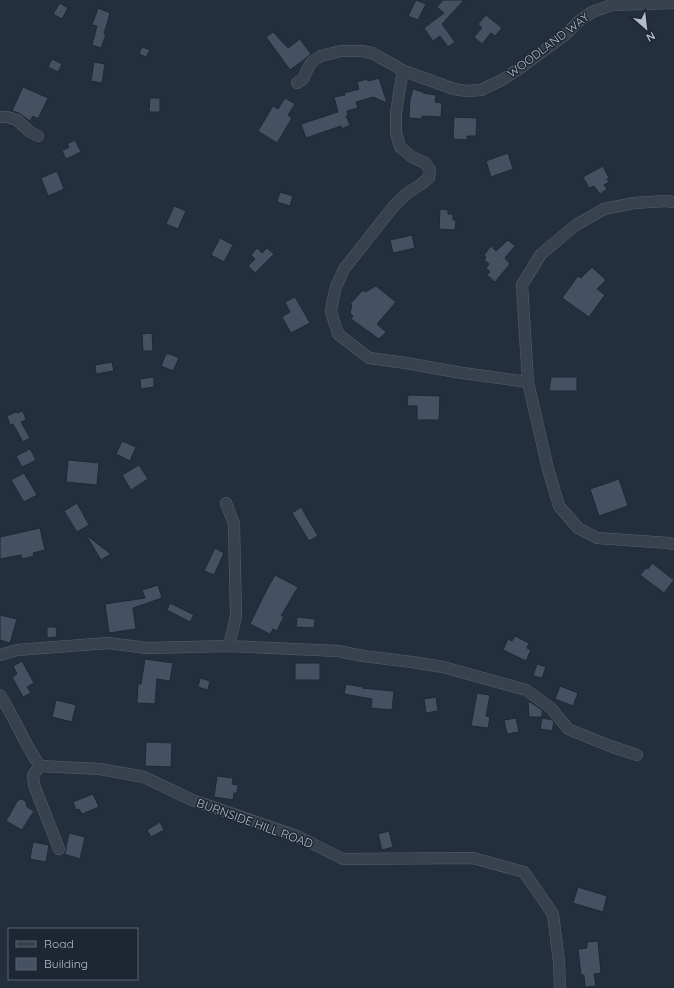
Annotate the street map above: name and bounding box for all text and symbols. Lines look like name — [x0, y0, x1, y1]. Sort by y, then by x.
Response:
north arrow — [626, 8, 666, 48]
street label: WOODLAND WAY — [504, 9, 592, 81]
text: N — [644, 29, 658, 45]
street label: BURNSIDE HILL ROAD — [195, 795, 316, 851]
legend — [8, 928, 138, 980]
text: Road — [44, 936, 74, 951]
text: Building — [44, 956, 88, 971]

